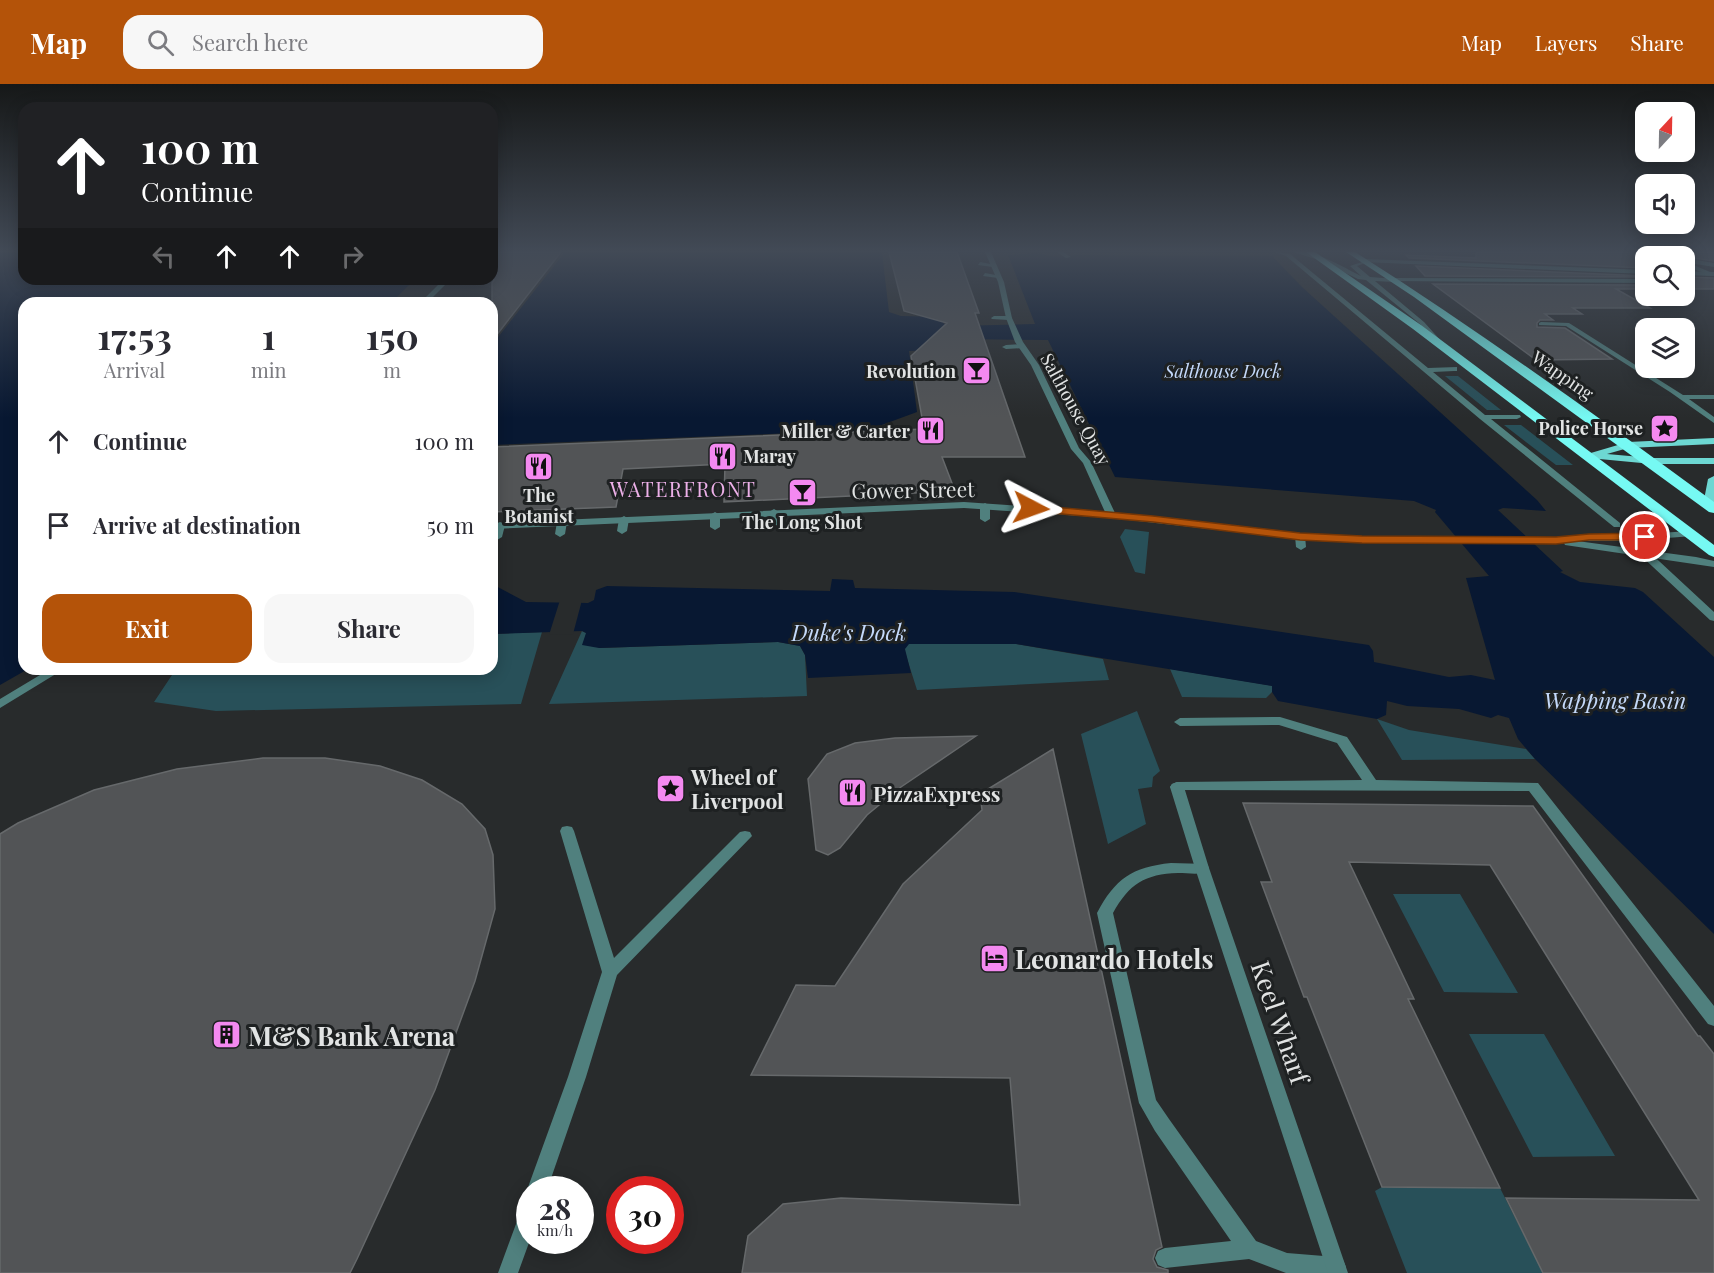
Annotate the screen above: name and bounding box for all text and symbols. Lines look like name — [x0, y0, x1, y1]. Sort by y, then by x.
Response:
search box — [123, 15, 543, 69]
text: Map — [30, 24, 87, 61]
icon: search — [144, 26, 177, 59]
text: Search here — [192, 27, 308, 57]
text: Map — [1461, 28, 1502, 56]
text: Layers — [1535, 28, 1597, 56]
text: Share — [1630, 28, 1684, 56]
north arrow — [1635, 102, 1695, 162]
map controls — [1635, 102, 1695, 378]
text: 100 m — [141, 119, 259, 175]
icon: ahead — [42, 126, 120, 204]
text: Continue — [141, 173, 253, 209]
button: sound — [1635, 174, 1695, 234]
icon: left — [147, 240, 180, 273]
icon: ahead — [210, 240, 243, 273]
icon: ahead — [273, 240, 306, 273]
icon: right — [336, 240, 369, 273]
button: search — [1635, 246, 1695, 306]
text: 17:53 — [97, 311, 172, 359]
text: 1 — [262, 311, 276, 359]
text: 150 — [366, 311, 419, 359]
button: layers — [1635, 318, 1695, 378]
street label: Wapping — [1526, 344, 1599, 405]
street label: Salthouse Quay — [1035, 349, 1117, 469]
bar icon: Revolution — [961, 355, 993, 387]
text: Arrival — [104, 356, 165, 383]
text: min — [251, 356, 287, 383]
text: m — [383, 356, 401, 383]
place label: Revolution — [866, 359, 956, 383]
water label: Salthouse Dock — [1163, 359, 1282, 383]
place icon: Police Horse — [1648, 412, 1680, 444]
restaurant icon: Miller & Carter — [915, 415, 947, 447]
place label: Police Horse — [1538, 416, 1643, 440]
place label: Miller & Carter — [781, 419, 911, 443]
icon: ahead — [42, 425, 75, 458]
text: Continue — [93, 426, 187, 456]
text: 100 m — [414, 426, 474, 456]
restaurant icon: Maray — [706, 440, 738, 472]
place label: Maray — [743, 444, 796, 468]
restaurant icon: The Botanist — [523, 450, 555, 482]
street label: Gower Street — [851, 474, 975, 504]
district label: WATERFRONT — [609, 475, 756, 502]
position arrow — [999, 476, 1063, 540]
bar icon: The Long Shot — [786, 477, 818, 509]
place label: The Botanist — [504, 483, 574, 528]
icon: arrive — [42, 509, 75, 542]
text: Arrive at destination — [93, 510, 301, 540]
text: 50 m — [427, 510, 474, 540]
place label: The Long Shot — [742, 510, 863, 534]
pin — [1619, 511, 1670, 562]
icon: arrive — [1628, 520, 1661, 553]
button: Exit — [42, 594, 252, 663]
button: Share — [264, 594, 474, 663]
water label: Duke's Dock — [791, 617, 906, 647]
water label: Wapping Basin — [1544, 685, 1686, 715]
place label: Wheel of Liverpool — [690, 762, 784, 814]
place icon: Wheel of Liverpool — [654, 772, 686, 804]
restaurant icon: PizzaExpress — [836, 777, 868, 809]
place label: PizzaExpress — [873, 779, 1001, 807]
place label: Leonardo Hotels — [1015, 941, 1213, 976]
hotel icon: Leonardo Hotels — [978, 942, 1010, 974]
street label: Keel Wharf — [1244, 956, 1319, 1090]
place label: M&S Bank Arena — [248, 1018, 456, 1053]
building icon: M&S Bank Arena — [211, 1019, 243, 1051]
speed limit sign: 30 — [606, 1176, 684, 1254]
text: 28 — [539, 1188, 571, 1228]
text: km/h — [537, 1220, 573, 1240]

